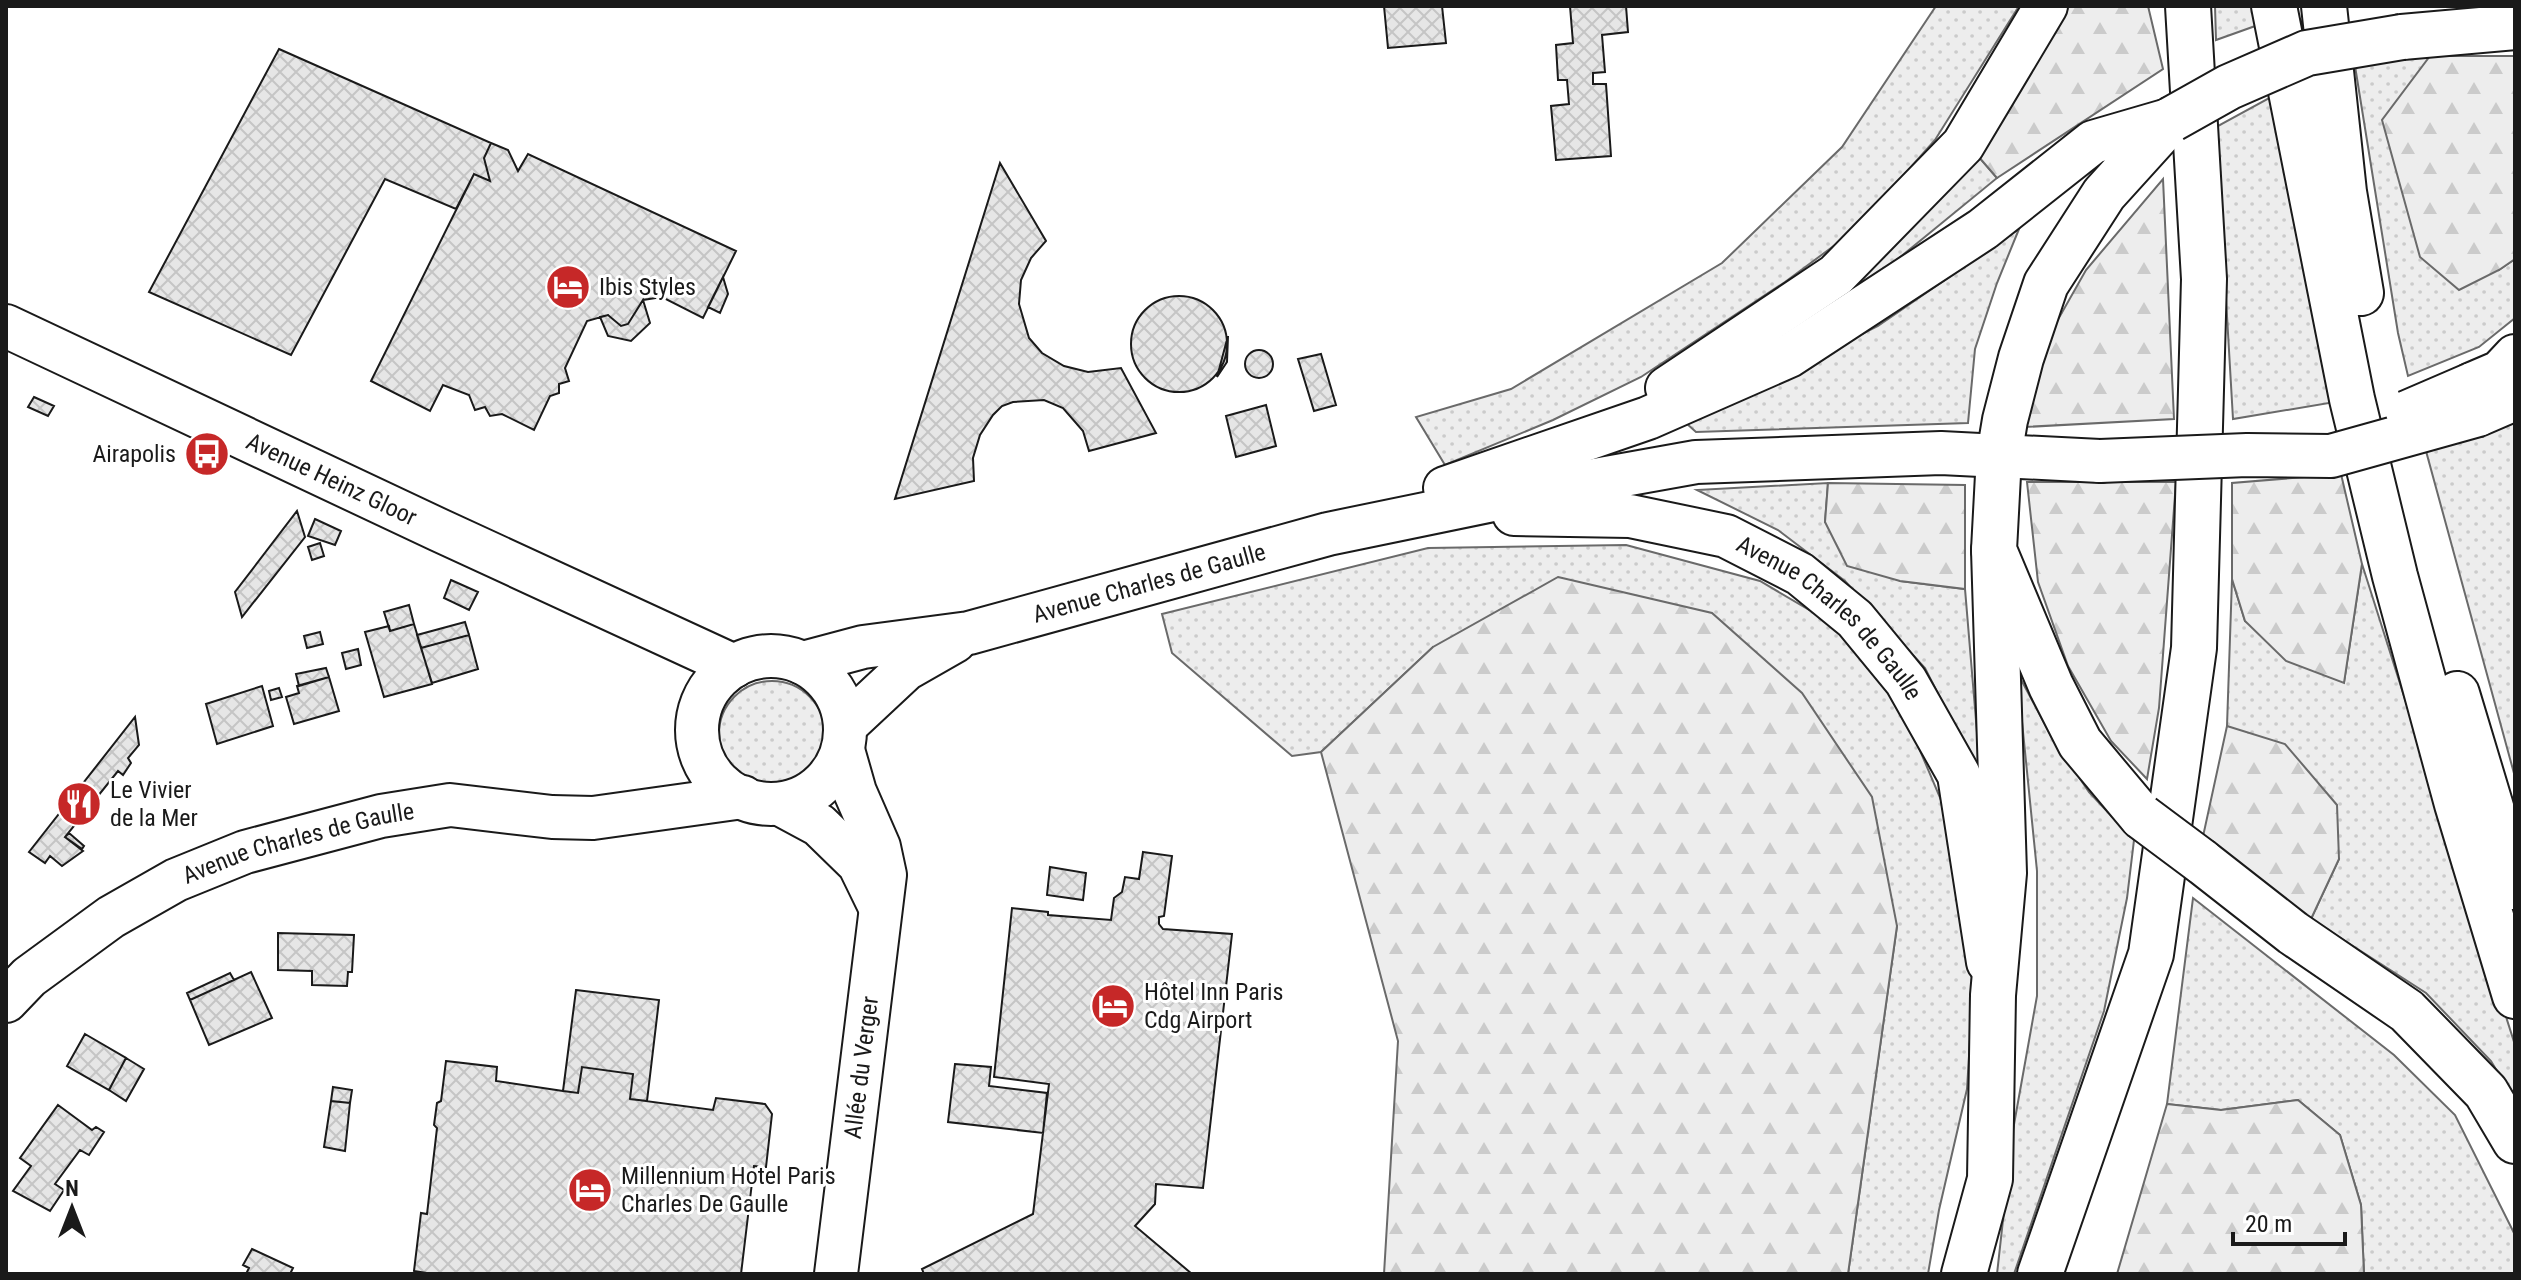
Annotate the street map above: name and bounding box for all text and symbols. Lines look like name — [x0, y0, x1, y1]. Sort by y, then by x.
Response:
hotel icon: Ibis Styles — [544, 263, 592, 311]
place label: Ibis Styles — [599, 273, 696, 301]
street label: Avenue Heinz Gloor — [242, 427, 421, 532]
bus stop icon: Airapolis — [183, 430, 231, 478]
place label: Airapolis — [92, 440, 176, 468]
street label: Avenue Charles de Gaulle — [1732, 530, 1928, 705]
street label: Avenue Charles de Gaulle — [1030, 538, 1269, 629]
place label: Le Vivier de la Mer — [110, 776, 198, 832]
restaurant icon: Le Vivier de la Mer — [55, 780, 103, 828]
street label: Avenue Charles de Gaulle — [178, 797, 416, 890]
place label: Hôtel Inn Paris Cdg Airport — [1144, 978, 1284, 1034]
hotel icon: Hôtel Inn Paris Cdg Airport — [1089, 982, 1137, 1030]
street label: Allée du Verger — [839, 995, 884, 1141]
place label: Millennium Hotel Paris Charles De Gaulle — [621, 1162, 836, 1218]
hotel icon: Millennium Hotel Paris Charles De Gaulle — [566, 1166, 614, 1214]
north arrow — [32, 1168, 112, 1248]
text: N — [65, 1176, 79, 1201]
scale bar — [2233, 1196, 2345, 1246]
text: 20 m — [2245, 1210, 2292, 1238]

